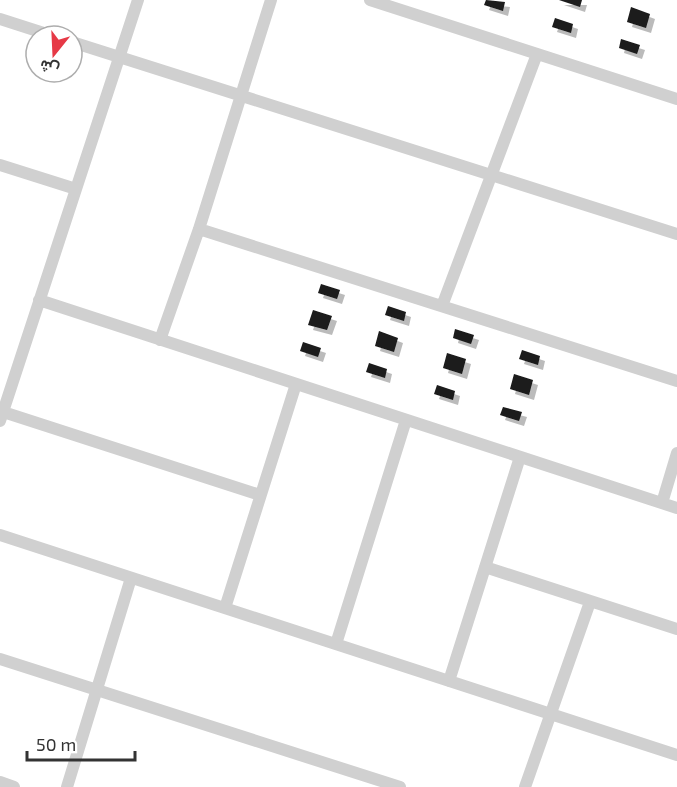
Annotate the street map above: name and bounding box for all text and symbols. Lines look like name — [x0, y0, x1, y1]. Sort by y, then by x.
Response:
north arrow — [24, 24, 84, 84]
text: ش — [37, 56, 62, 81]
scale bar — [27, 724, 135, 762]
text: 50 m — [36, 733, 76, 755]

